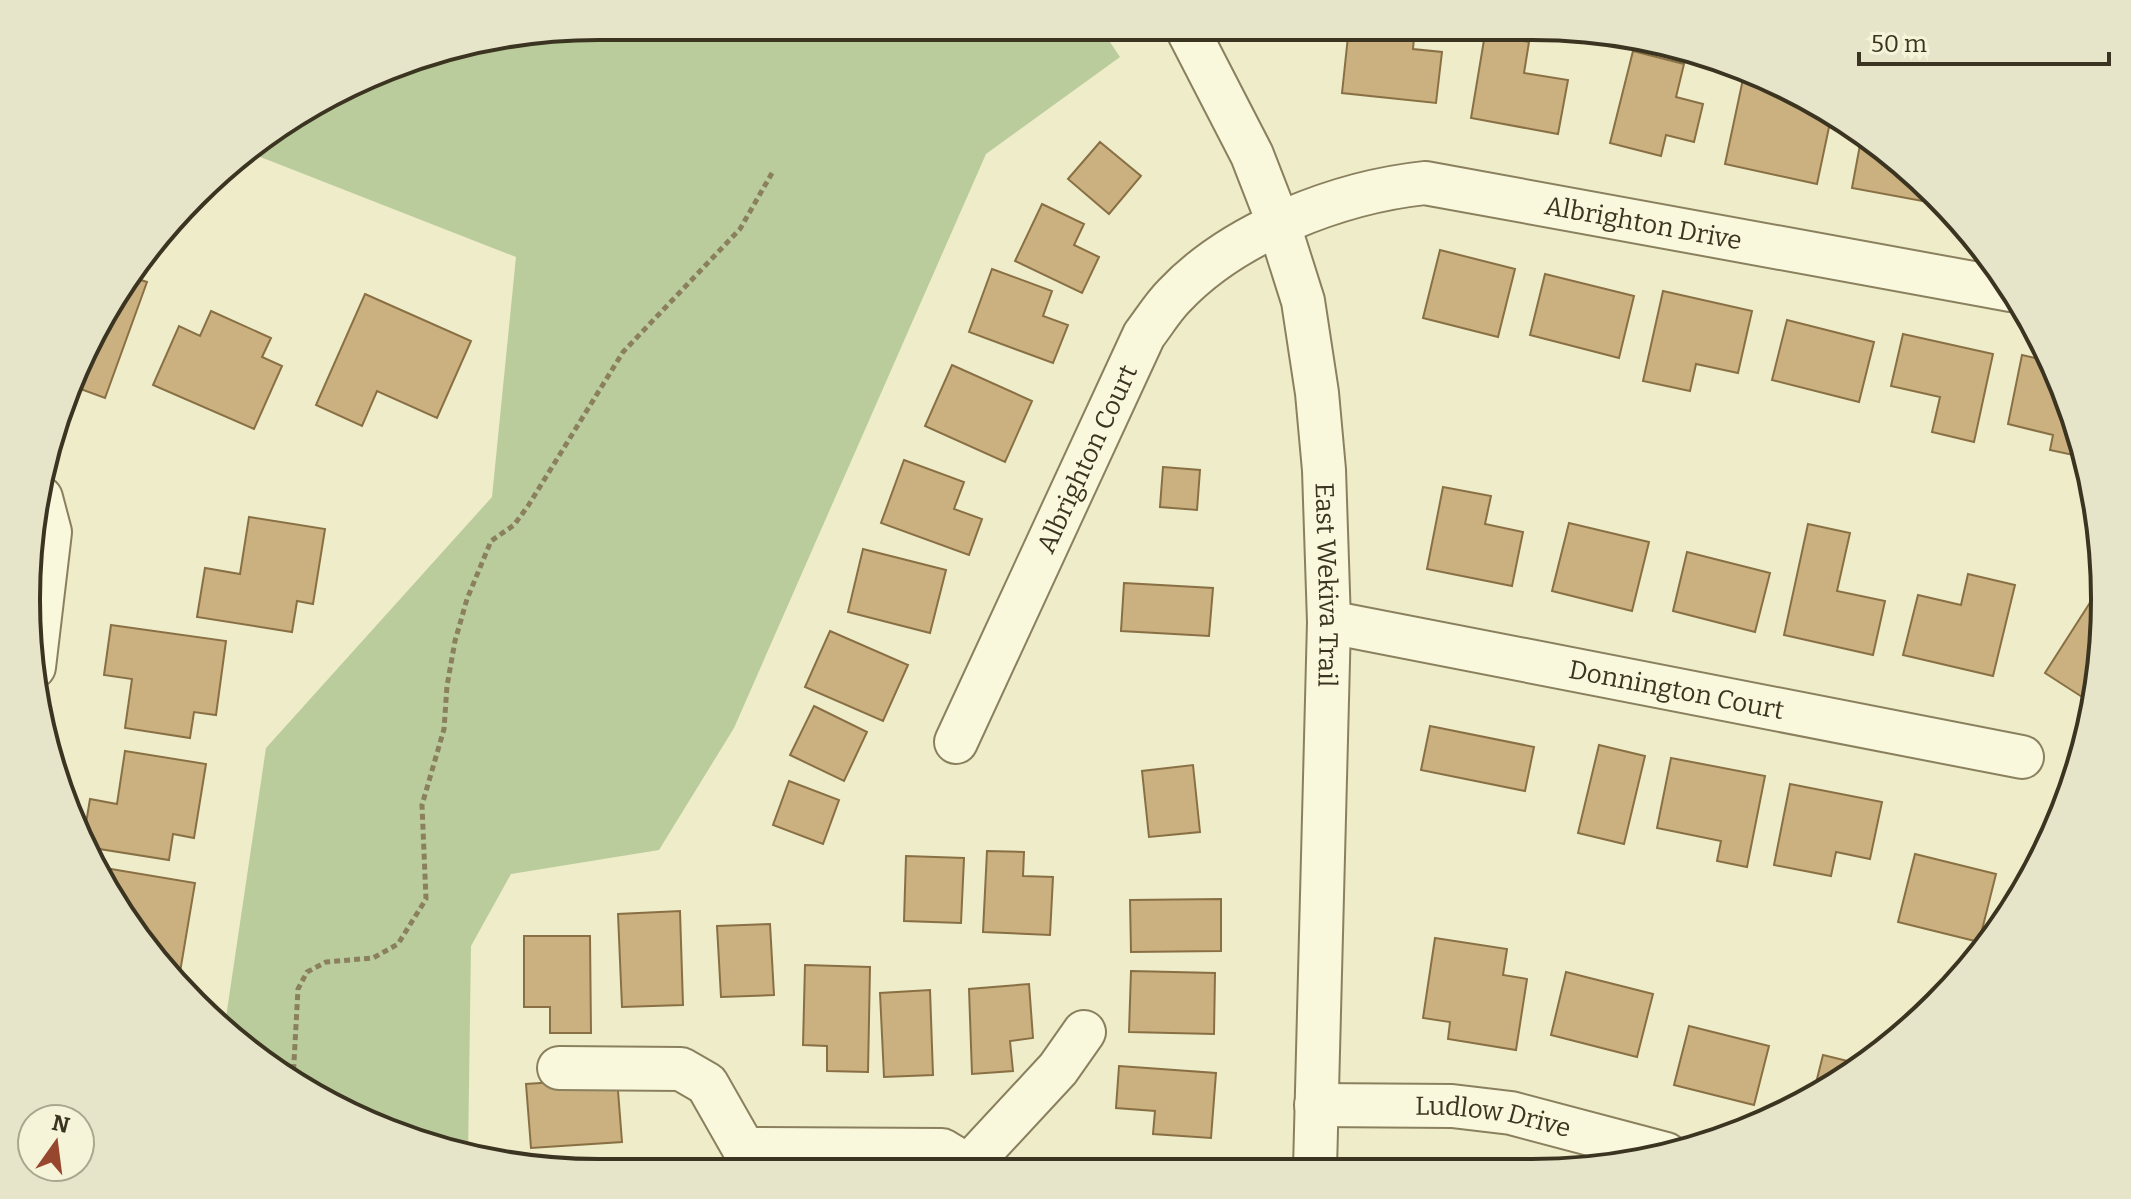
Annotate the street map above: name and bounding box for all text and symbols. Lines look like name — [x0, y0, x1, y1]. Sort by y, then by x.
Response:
scale bar — [1859, 16, 2109, 66]
text: 50 m — [1871, 30, 1927, 58]
street label: Albrighton Drive — [1542, 190, 1744, 257]
street label: Albrighton Court — [1031, 359, 1144, 558]
street label: East Wekiva Trail — [1308, 482, 1344, 688]
street label: Donnington Court — [1566, 654, 1787, 726]
street label: Ludlow Drive — [1415, 1090, 1574, 1144]
north arrow — [16, 1103, 96, 1183]
text: N — [49, 1109, 72, 1139]

